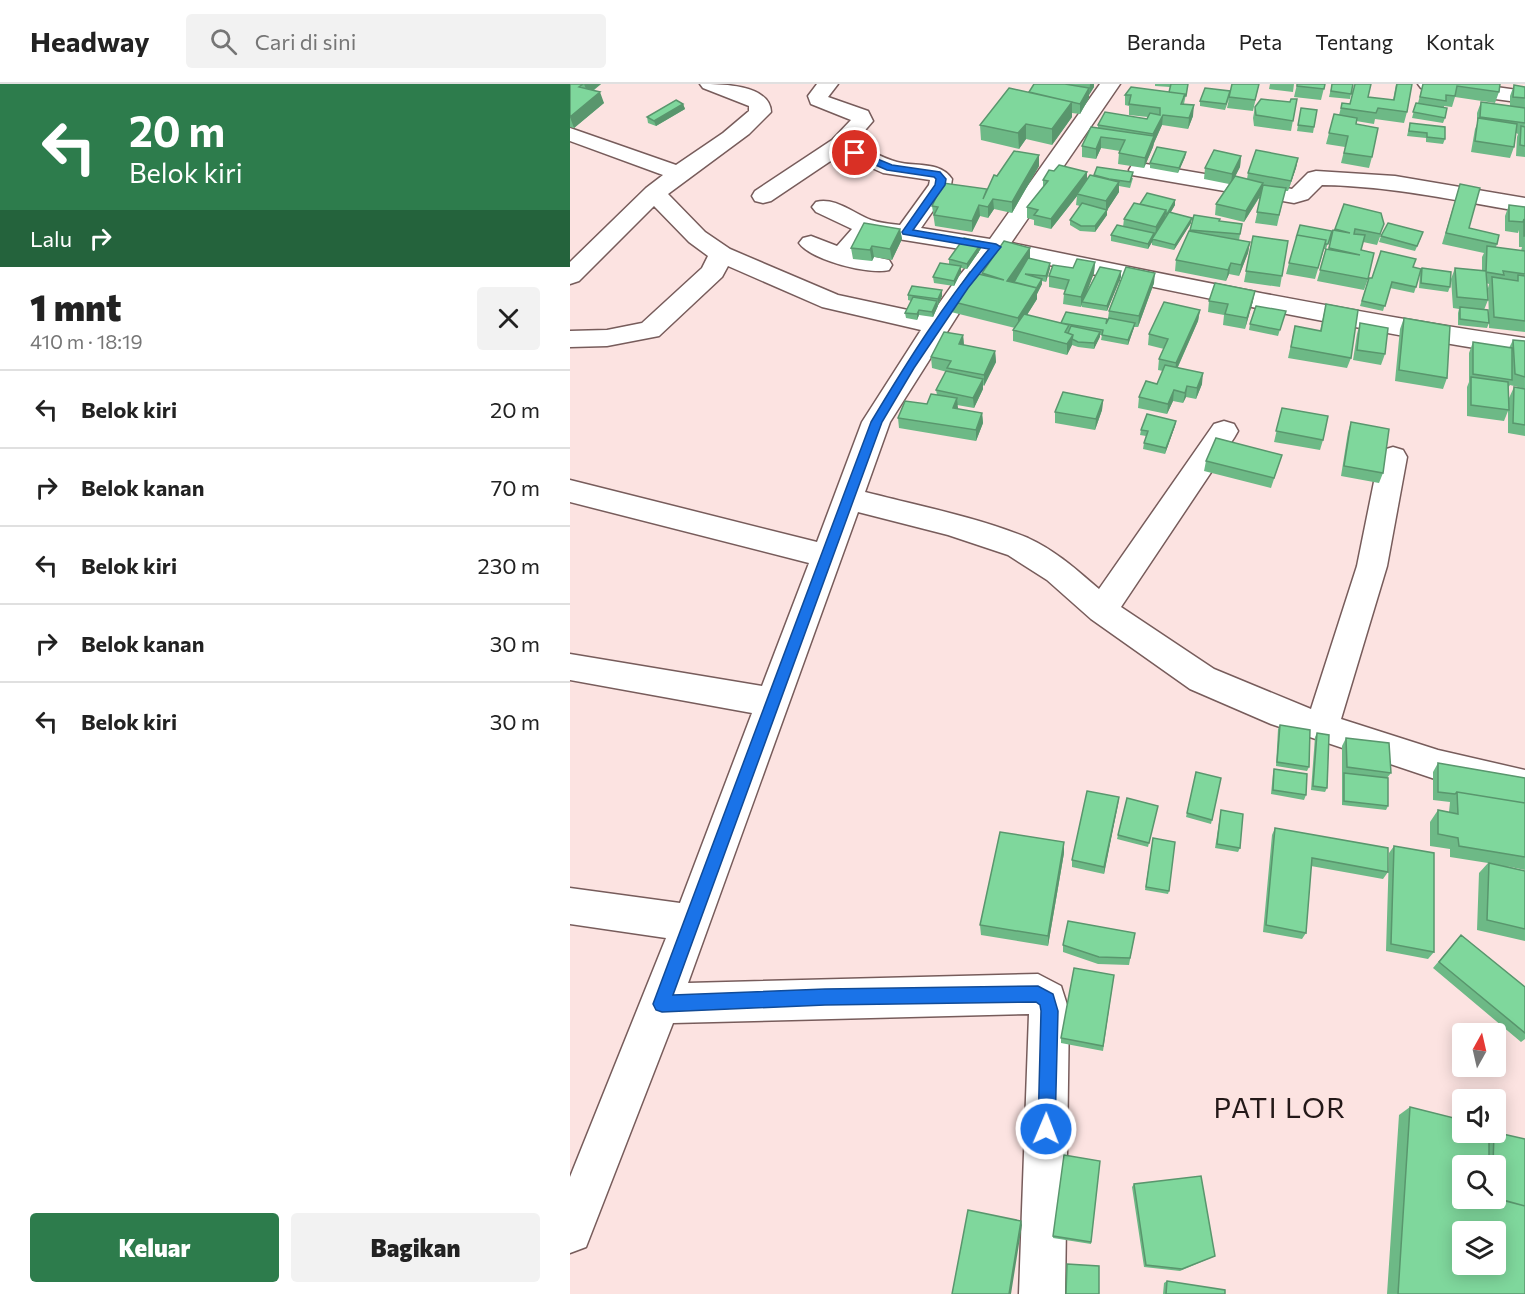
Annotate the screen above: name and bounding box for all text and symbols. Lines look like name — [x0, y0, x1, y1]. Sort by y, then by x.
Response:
search box — [186, 14, 606, 68]
text: Headway — [30, 24, 150, 58]
icon: search — [207, 25, 240, 58]
text: Cari di sini — [255, 28, 356, 55]
text: Beranda — [1127, 29, 1206, 54]
text: Peta — [1239, 29, 1282, 54]
text: Tentang — [1315, 29, 1393, 54]
text: Kontak — [1426, 29, 1495, 54]
text: 20 m — [129, 104, 225, 156]
icon: left — [30, 108, 108, 186]
pin — [829, 127, 880, 178]
icon: arrive — [838, 136, 871, 169]
text: Belok kiri — [129, 156, 243, 189]
icon: right — [84, 222, 117, 255]
text: Lalu — [30, 225, 72, 252]
text: 1 mnt — [30, 284, 121, 328]
button: close — [477, 287, 540, 350]
text: 410 m · 18:19 — [30, 329, 143, 353]
icon: left — [30, 393, 63, 426]
text: Belok kiri — [81, 396, 177, 423]
text: 20 m — [490, 396, 540, 423]
icon: right — [30, 471, 63, 504]
text: Belok kanan — [81, 474, 204, 501]
text: 70 m — [491, 474, 540, 501]
icon: left — [30, 549, 63, 582]
text: Belok kiri — [81, 552, 177, 579]
text: 230 m — [477, 552, 540, 579]
icon: right — [30, 627, 63, 660]
text: Belok kanan — [81, 630, 204, 657]
text: 30 m — [490, 630, 540, 657]
icon: left — [30, 705, 63, 738]
text: Belok kiri — [81, 708, 177, 735]
text: 30 m — [490, 708, 540, 735]
north arrow — [1452, 1023, 1506, 1077]
map controls — [1452, 1023, 1506, 1275]
button: sound — [1452, 1089, 1506, 1143]
district label: PATI LOR — [1213, 1090, 1347, 1124]
position arrow — [1014, 1097, 1078, 1161]
button: search — [1452, 1155, 1506, 1209]
button: Keluar — [30, 1213, 279, 1282]
button: Bagikan — [291, 1213, 540, 1282]
button: layers — [1452, 1221, 1506, 1275]

